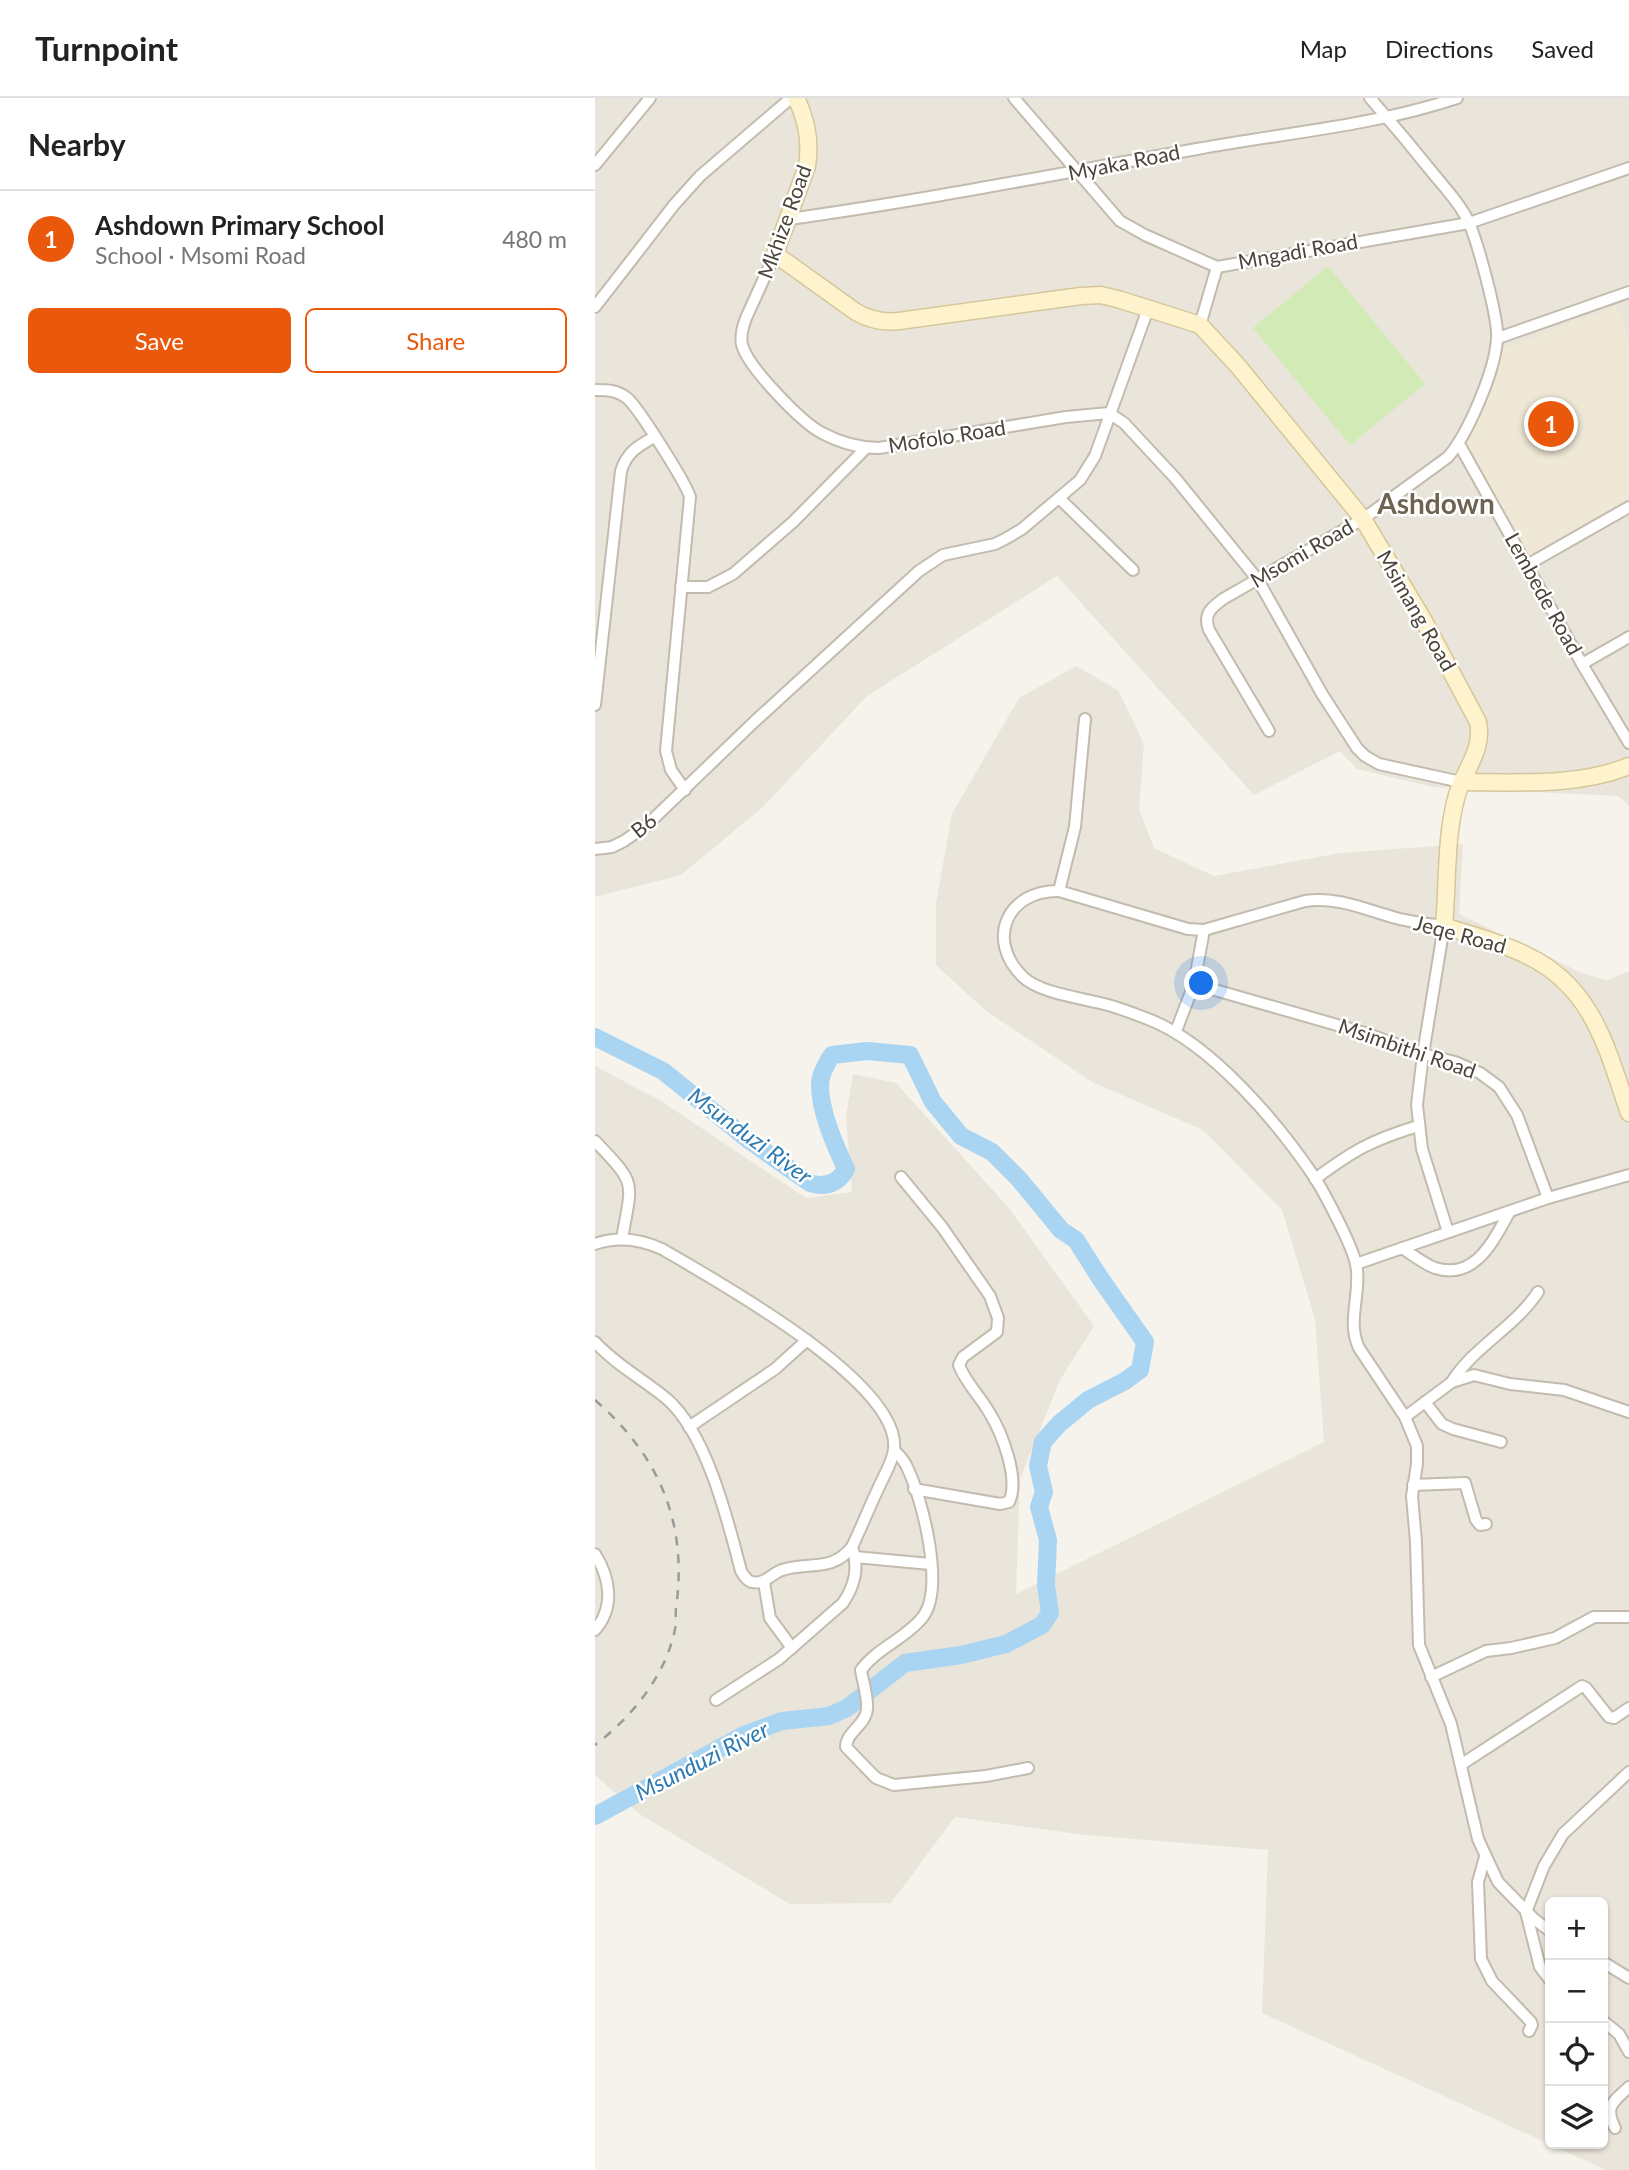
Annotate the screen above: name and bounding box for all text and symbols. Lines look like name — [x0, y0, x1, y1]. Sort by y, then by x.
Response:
text: Turnpoint — [35, 28, 178, 68]
text: Map — [1300, 34, 1347, 63]
text: Directions — [1385, 34, 1493, 63]
text: Saved — [1531, 34, 1594, 63]
text: Nearby — [28, 126, 126, 162]
street label: Myaka Road — [1066, 138, 1182, 185]
street label: Mkhize Road — [751, 161, 816, 282]
text: Ashdown Primary School — [95, 209, 384, 241]
text: 1 — [44, 225, 58, 253]
text: 480 m — [502, 225, 567, 253]
street label: Mngadi Road — [1236, 228, 1360, 273]
text: School · Msomi Road — [95, 241, 306, 269]
button: Save — [28, 308, 291, 373]
button: Share — [305, 308, 567, 373]
pin: 1 — [1528, 398, 1574, 450]
street label: Mofolo Road — [886, 414, 1007, 457]
district label: Ashdown — [1376, 486, 1495, 520]
street label: Msomi Road — [1245, 513, 1357, 592]
street label: Lembede Road — [1500, 528, 1588, 659]
street label: Msimang Road — [1373, 545, 1462, 675]
street label: B6 — [625, 807, 661, 843]
street label: Jeqe Road — [1412, 909, 1509, 958]
your location — [1184, 966, 1218, 1000]
street label: Msimbithi Road — [1336, 1012, 1479, 1083]
water label: Msunduzi River — [683, 1081, 819, 1190]
water label: Msunduzi River — [630, 1714, 774, 1806]
map controls — [1545, 1897, 1608, 2149]
button: + — [1545, 1897, 1608, 1960]
button: − — [1545, 1960, 1608, 2023]
button: locate — [1545, 2023, 1608, 2086]
button: layers — [1545, 2086, 1608, 2149]

